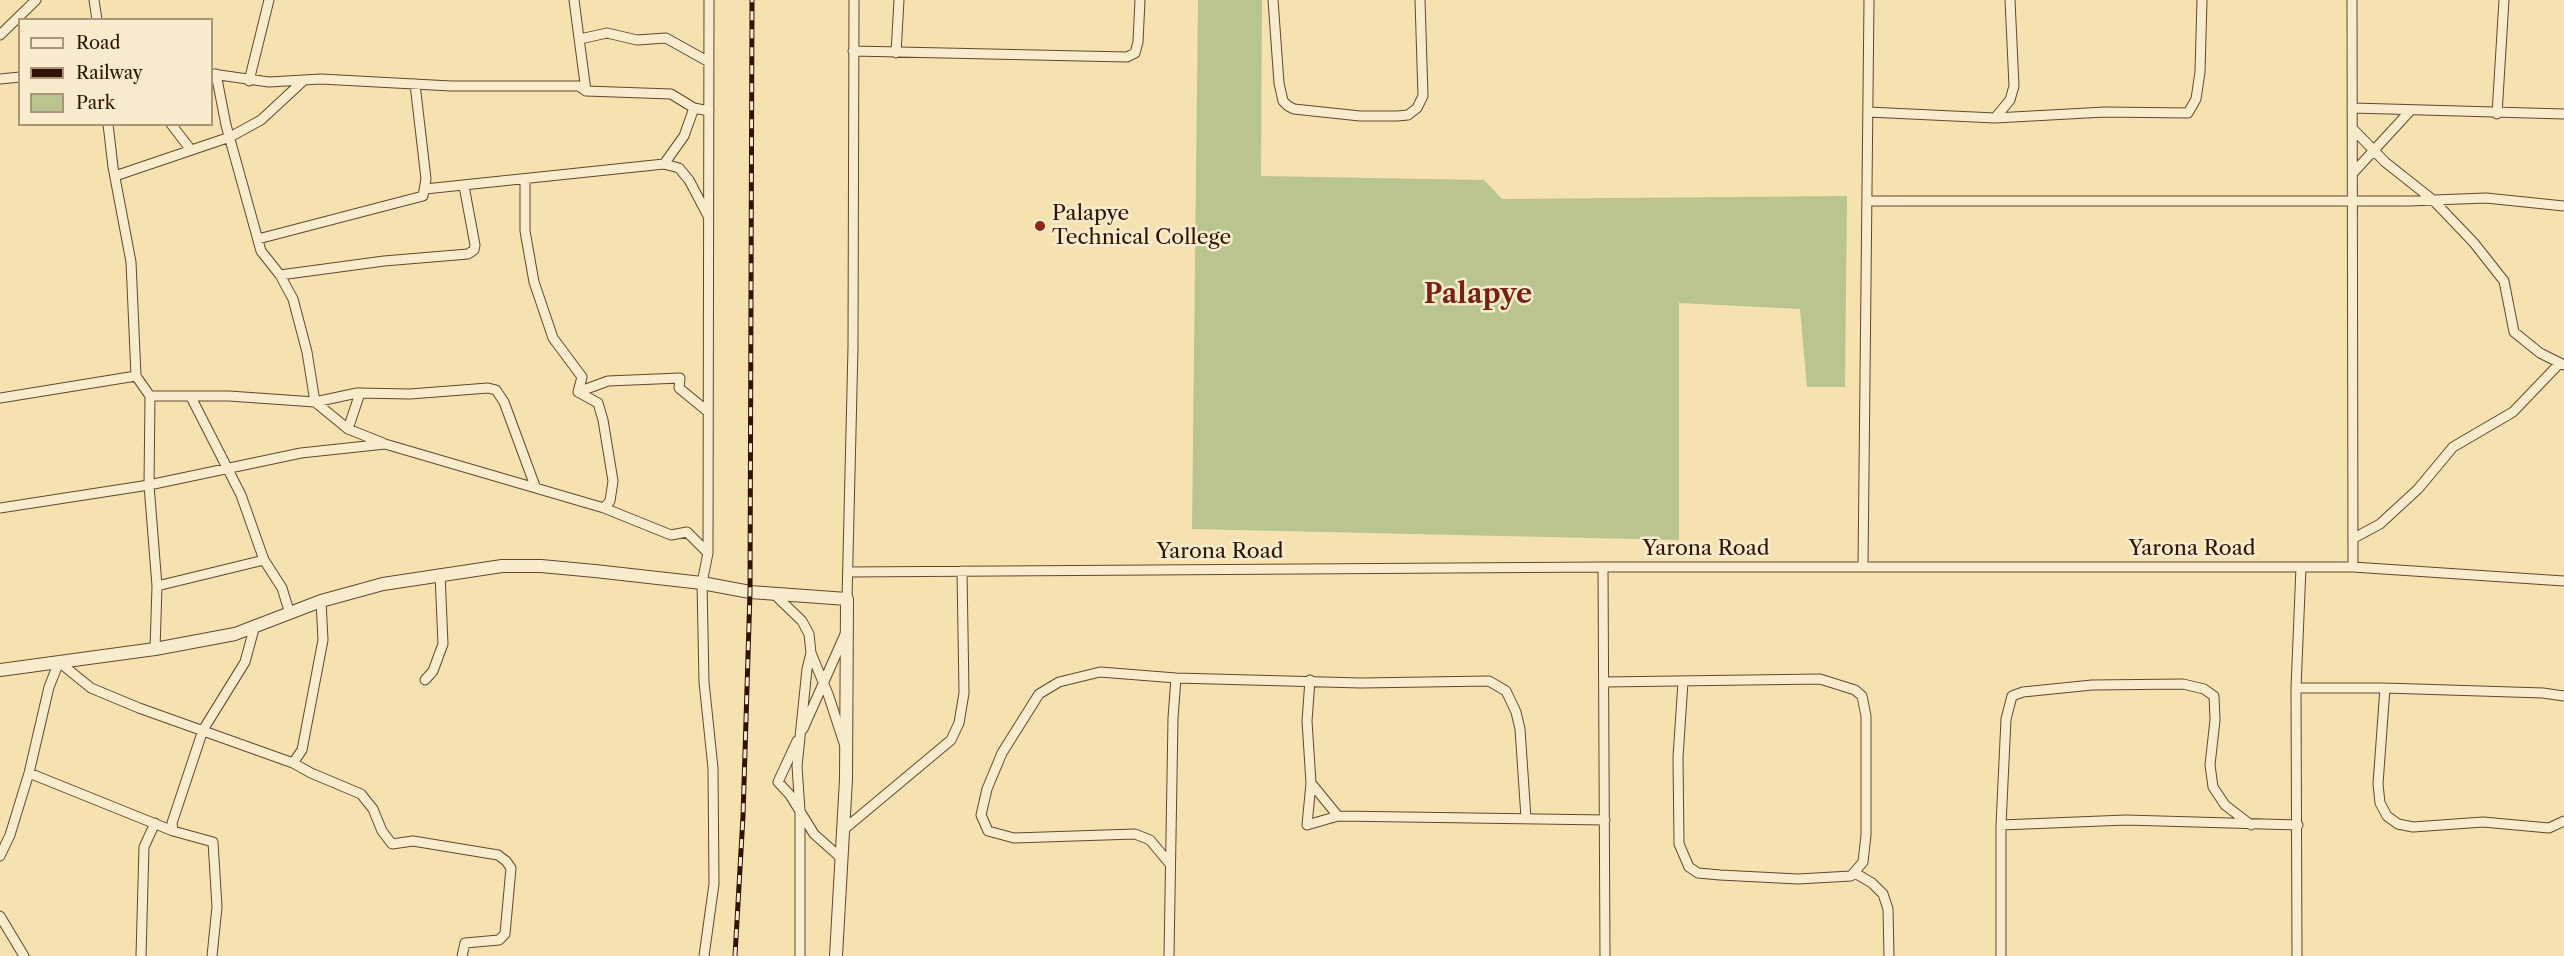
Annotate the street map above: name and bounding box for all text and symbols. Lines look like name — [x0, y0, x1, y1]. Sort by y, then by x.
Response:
legend — [18, 18, 213, 126]
text: Road — [76, 32, 121, 54]
text: Railway — [76, 62, 143, 84]
text: Park — [76, 92, 115, 114]
place label: Palapye Technical College — [1052, 201, 1231, 251]
marker: Palapye Technical College — [1033, 219, 1047, 233]
district label: Palapye — [1424, 279, 1532, 311]
street label: Yarona Road — [1642, 536, 1770, 562]
street label: Yarona Road — [2128, 536, 2256, 562]
street label: Yarona Road — [1156, 539, 1284, 565]

